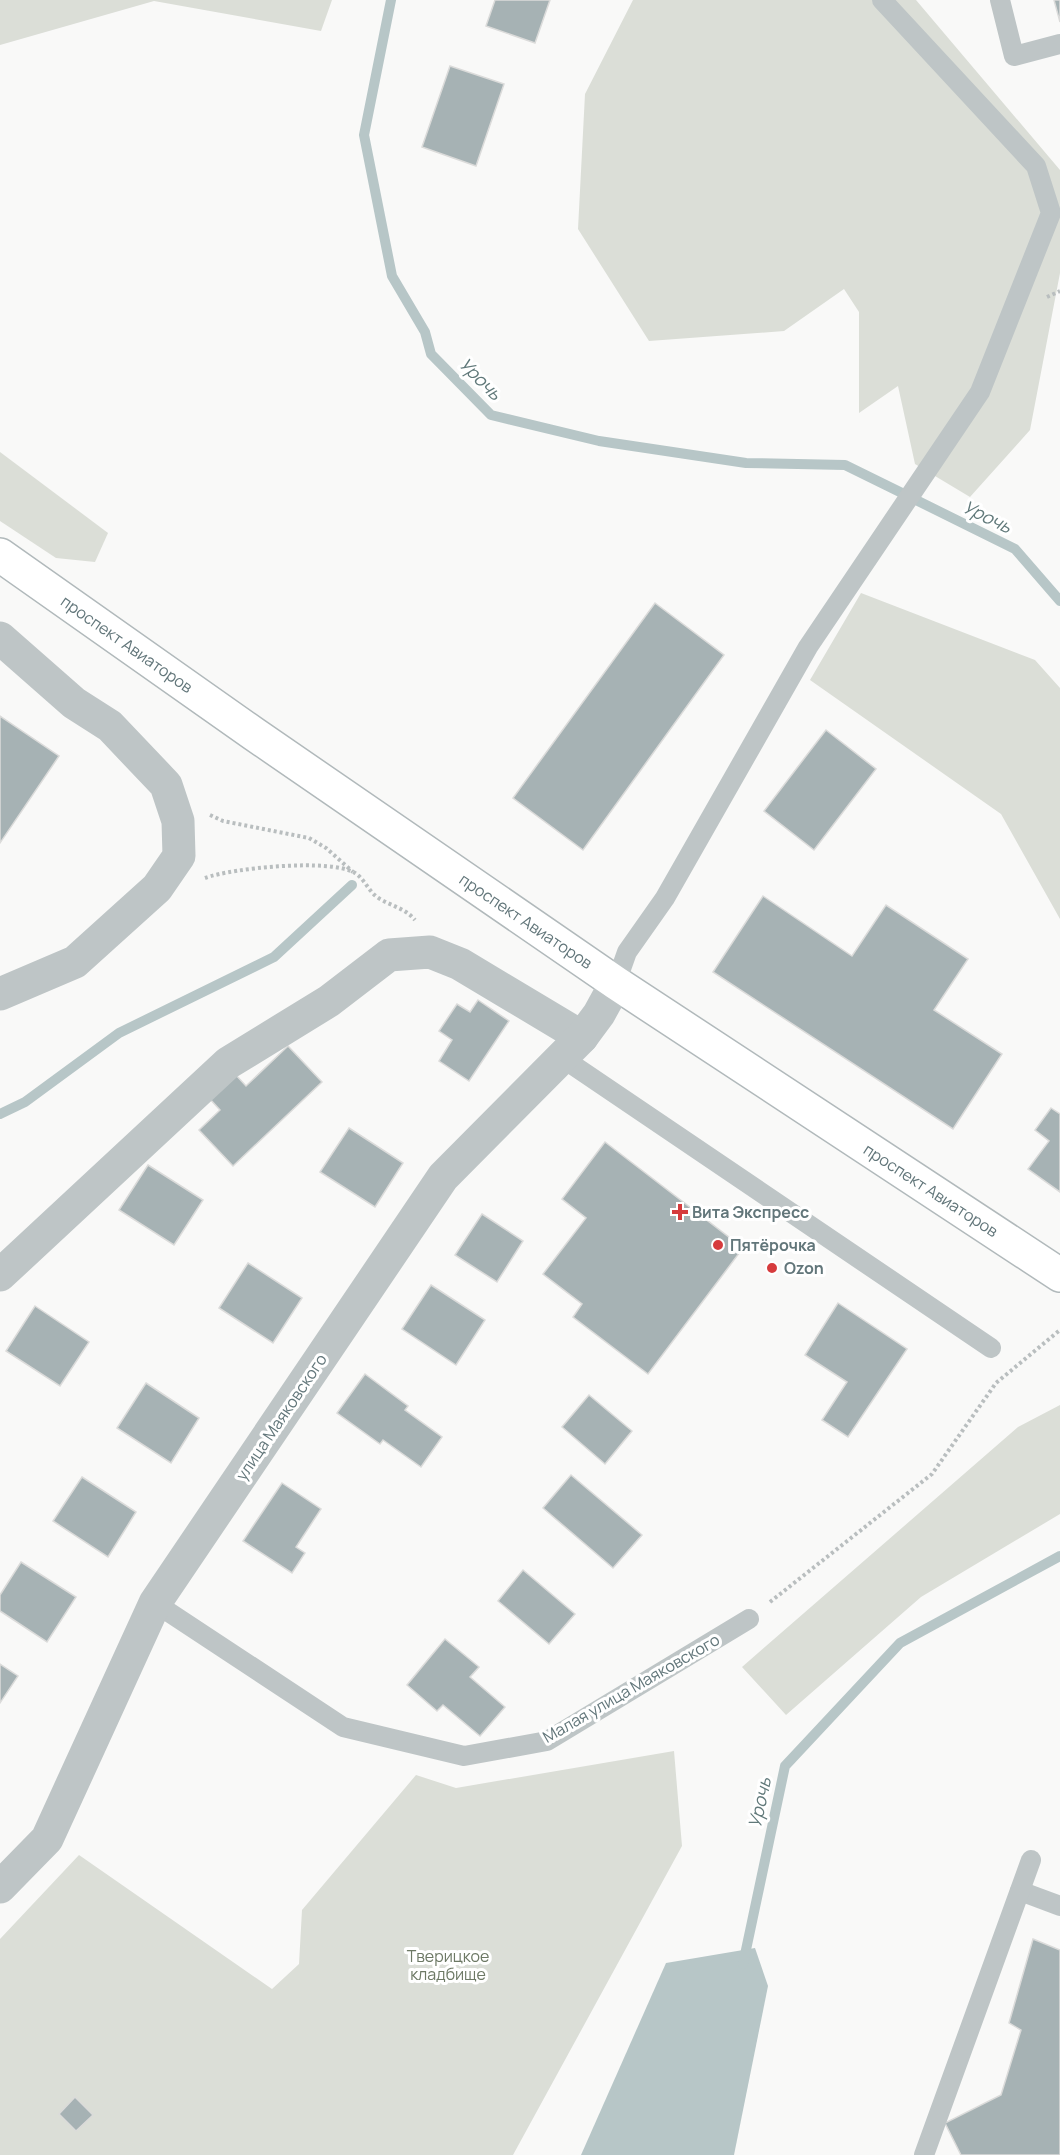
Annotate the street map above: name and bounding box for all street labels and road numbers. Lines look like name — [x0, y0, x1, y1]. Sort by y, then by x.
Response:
street label: проспект Авиаторов — [57, 590, 198, 698]
street label: проспект Авиаторов — [455, 868, 597, 974]
street label: проспект Авиаторов — [860, 1138, 1003, 1242]
street label: улица Маяковского — [230, 1349, 332, 1485]
street label: Малая улица Маяковского — [539, 1628, 723, 1748]

